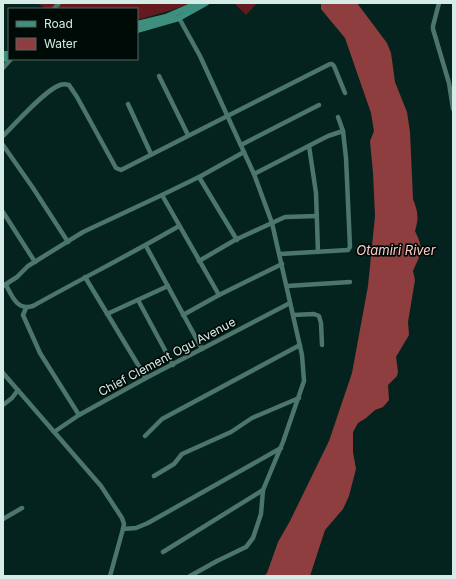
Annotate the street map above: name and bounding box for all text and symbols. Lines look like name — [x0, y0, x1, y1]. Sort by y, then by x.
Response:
legend — [8, 8, 138, 60]
text: Road — [44, 16, 73, 31]
text: Water — [44, 36, 78, 51]
water label: Otamiri River — [356, 242, 437, 258]
street label: Chief Clement Ogu Avenue — [96, 314, 238, 399]

